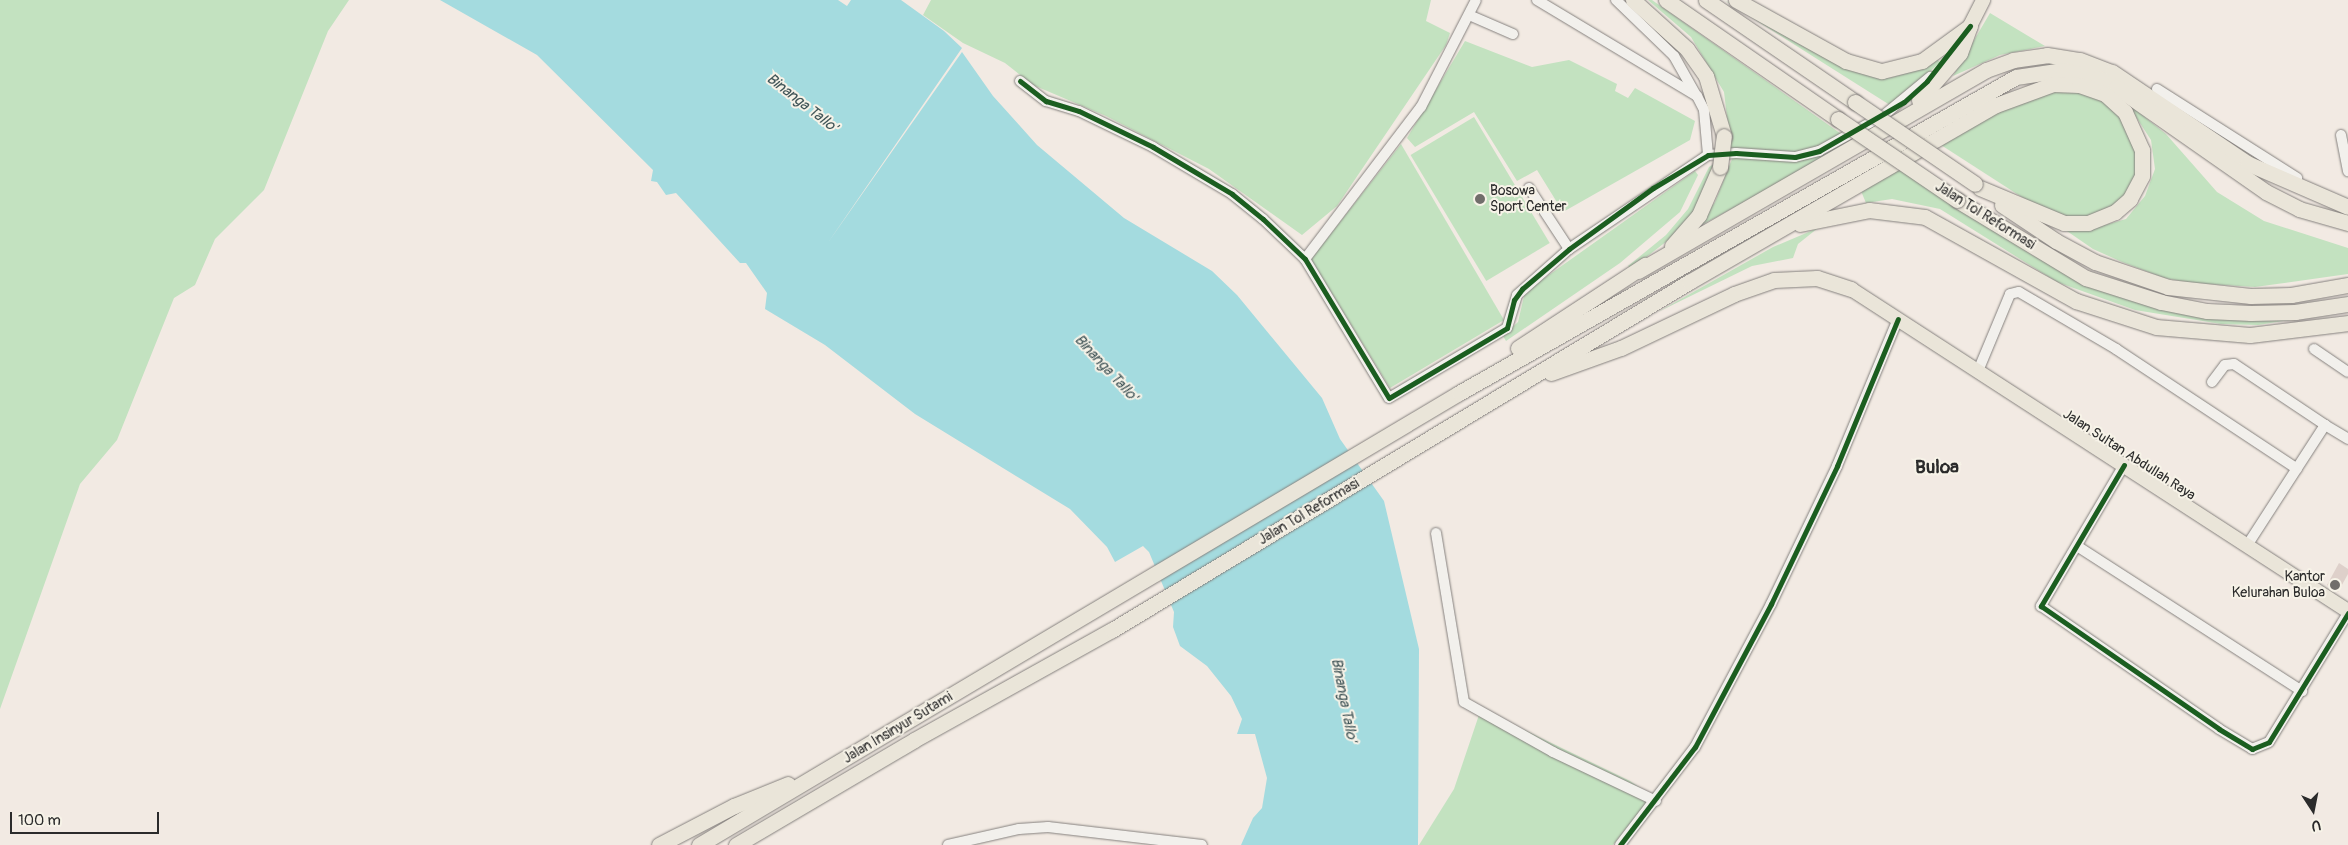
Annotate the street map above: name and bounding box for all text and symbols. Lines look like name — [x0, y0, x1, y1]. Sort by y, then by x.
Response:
water label: Binanga Tallo' — [763, 70, 841, 136]
street label: Jalan Tol Reformasi — [1932, 178, 2038, 254]
place label: Bosowa Sport Center — [1490, 183, 1567, 216]
marker: Bosowa Sport Center — [1474, 193, 1486, 205]
water label: Binanga Tallo' — [1070, 331, 1142, 405]
street label: Jalan Sultan Abdullah Raya — [2060, 406, 2198, 504]
district label: Buloa — [1915, 457, 1959, 479]
street label: Jalan Tol Reformasi — [1256, 475, 1362, 549]
place label: Kantor Kelurahan Buloa — [2232, 569, 2325, 602]
marker: Kantor Kelurahan Buloa — [2329, 579, 2341, 591]
water label: Binanga Tallo' — [1327, 657, 1361, 743]
street label: Jalan Insinyur Sutami — [840, 689, 956, 767]
north arrow — [2288, 785, 2338, 835]
scale bar — [12, 802, 161, 834]
text: 100 m — [18, 811, 61, 830]
text: U — [2310, 816, 2322, 834]

